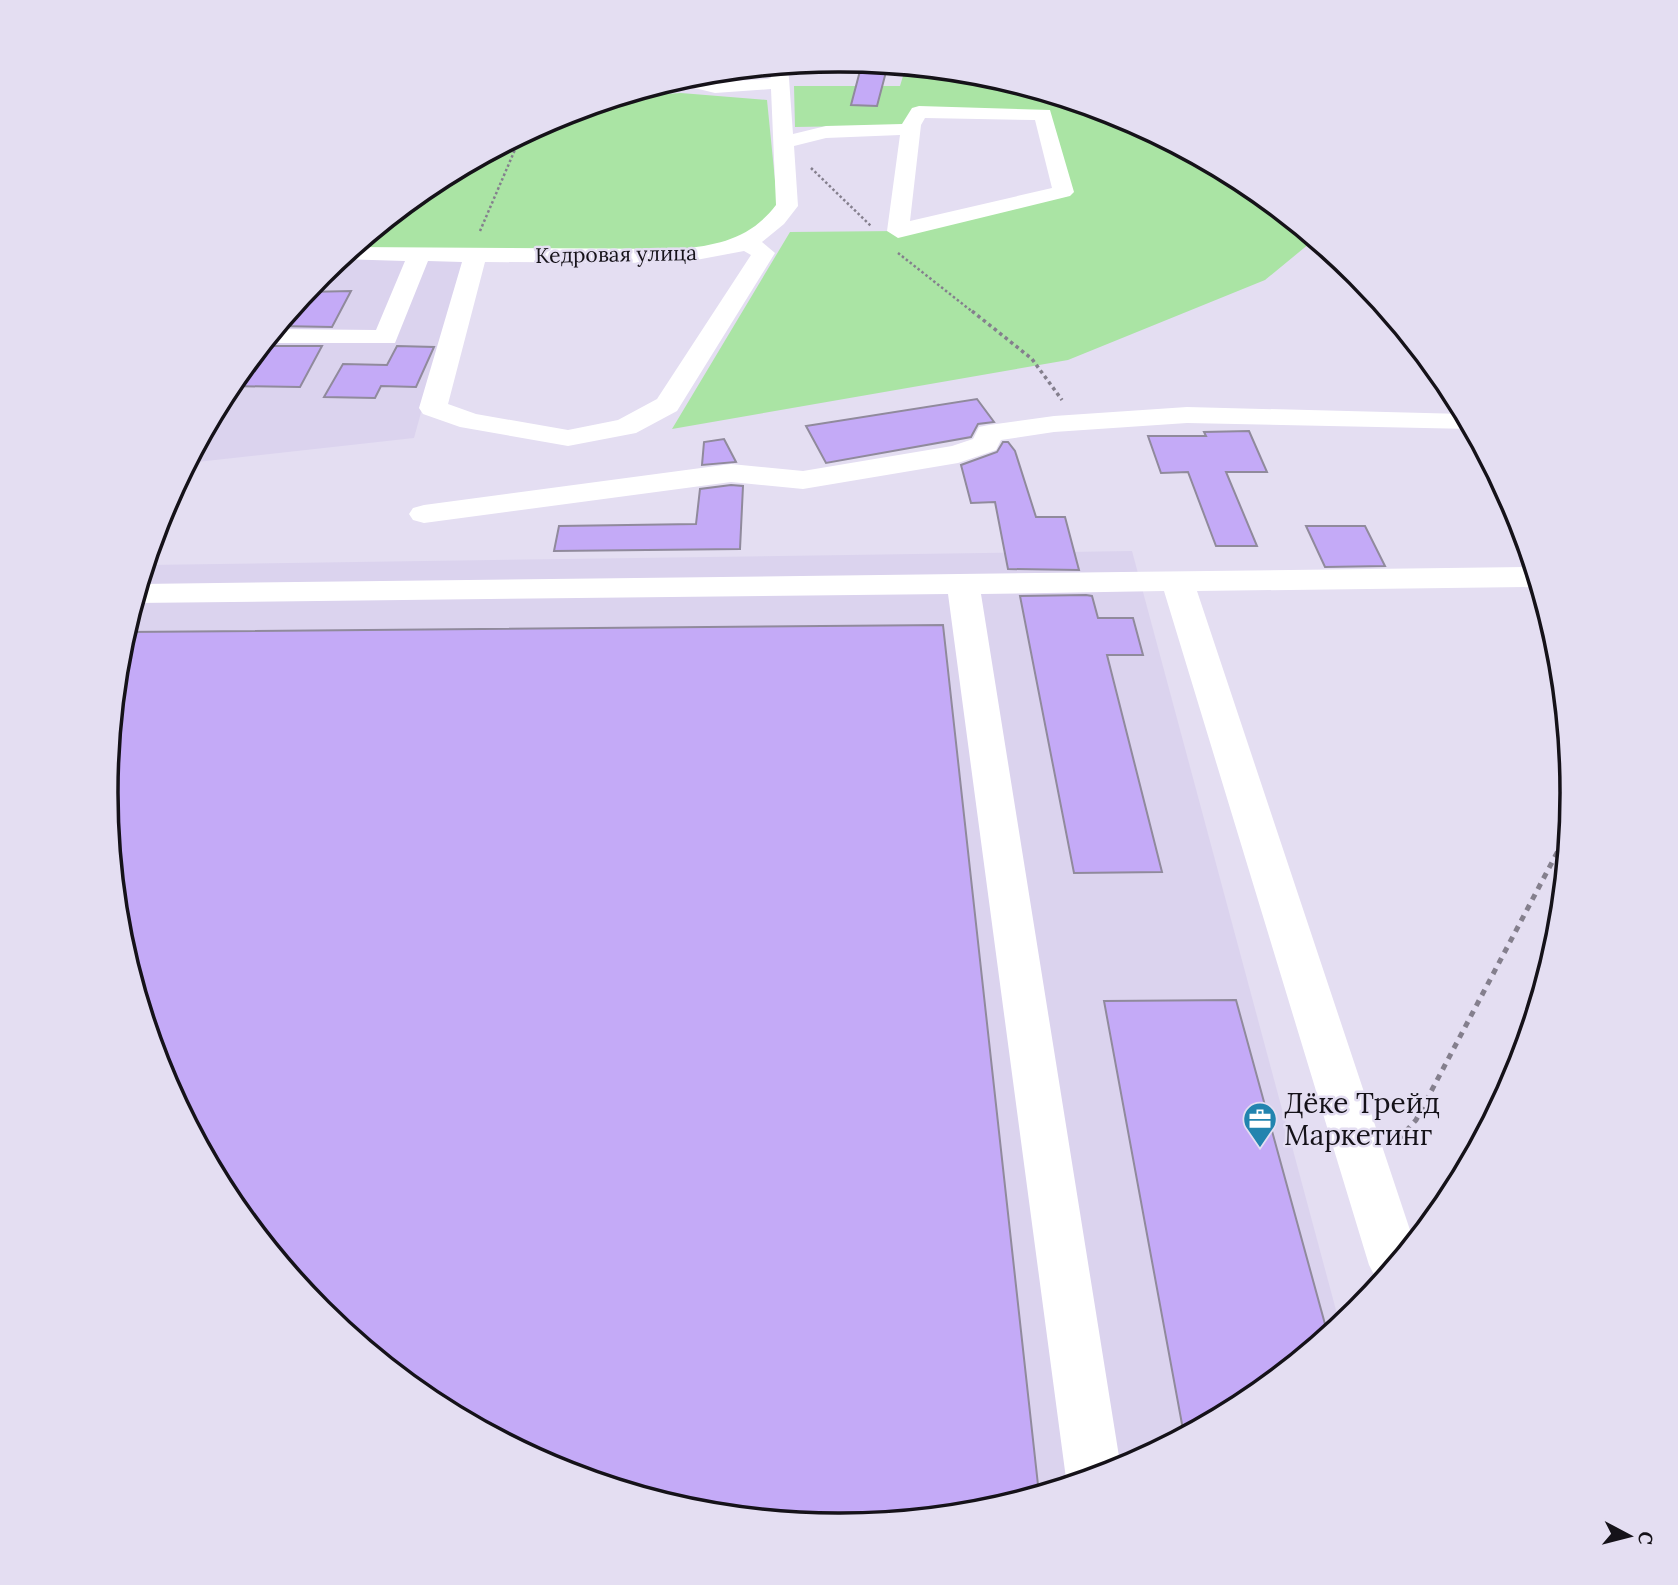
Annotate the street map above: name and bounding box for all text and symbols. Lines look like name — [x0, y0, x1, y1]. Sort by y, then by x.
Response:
street label: Кедровая улица — [535, 239, 697, 269]
place label: Дёке Трейд Маркетинг — [1284, 1085, 1440, 1153]
office icon: Дёке Трейд Маркетинг — [1241, 1100, 1279, 1149]
north arrow — [1594, 1501, 1664, 1571]
text: С — [1633, 1530, 1659, 1546]

